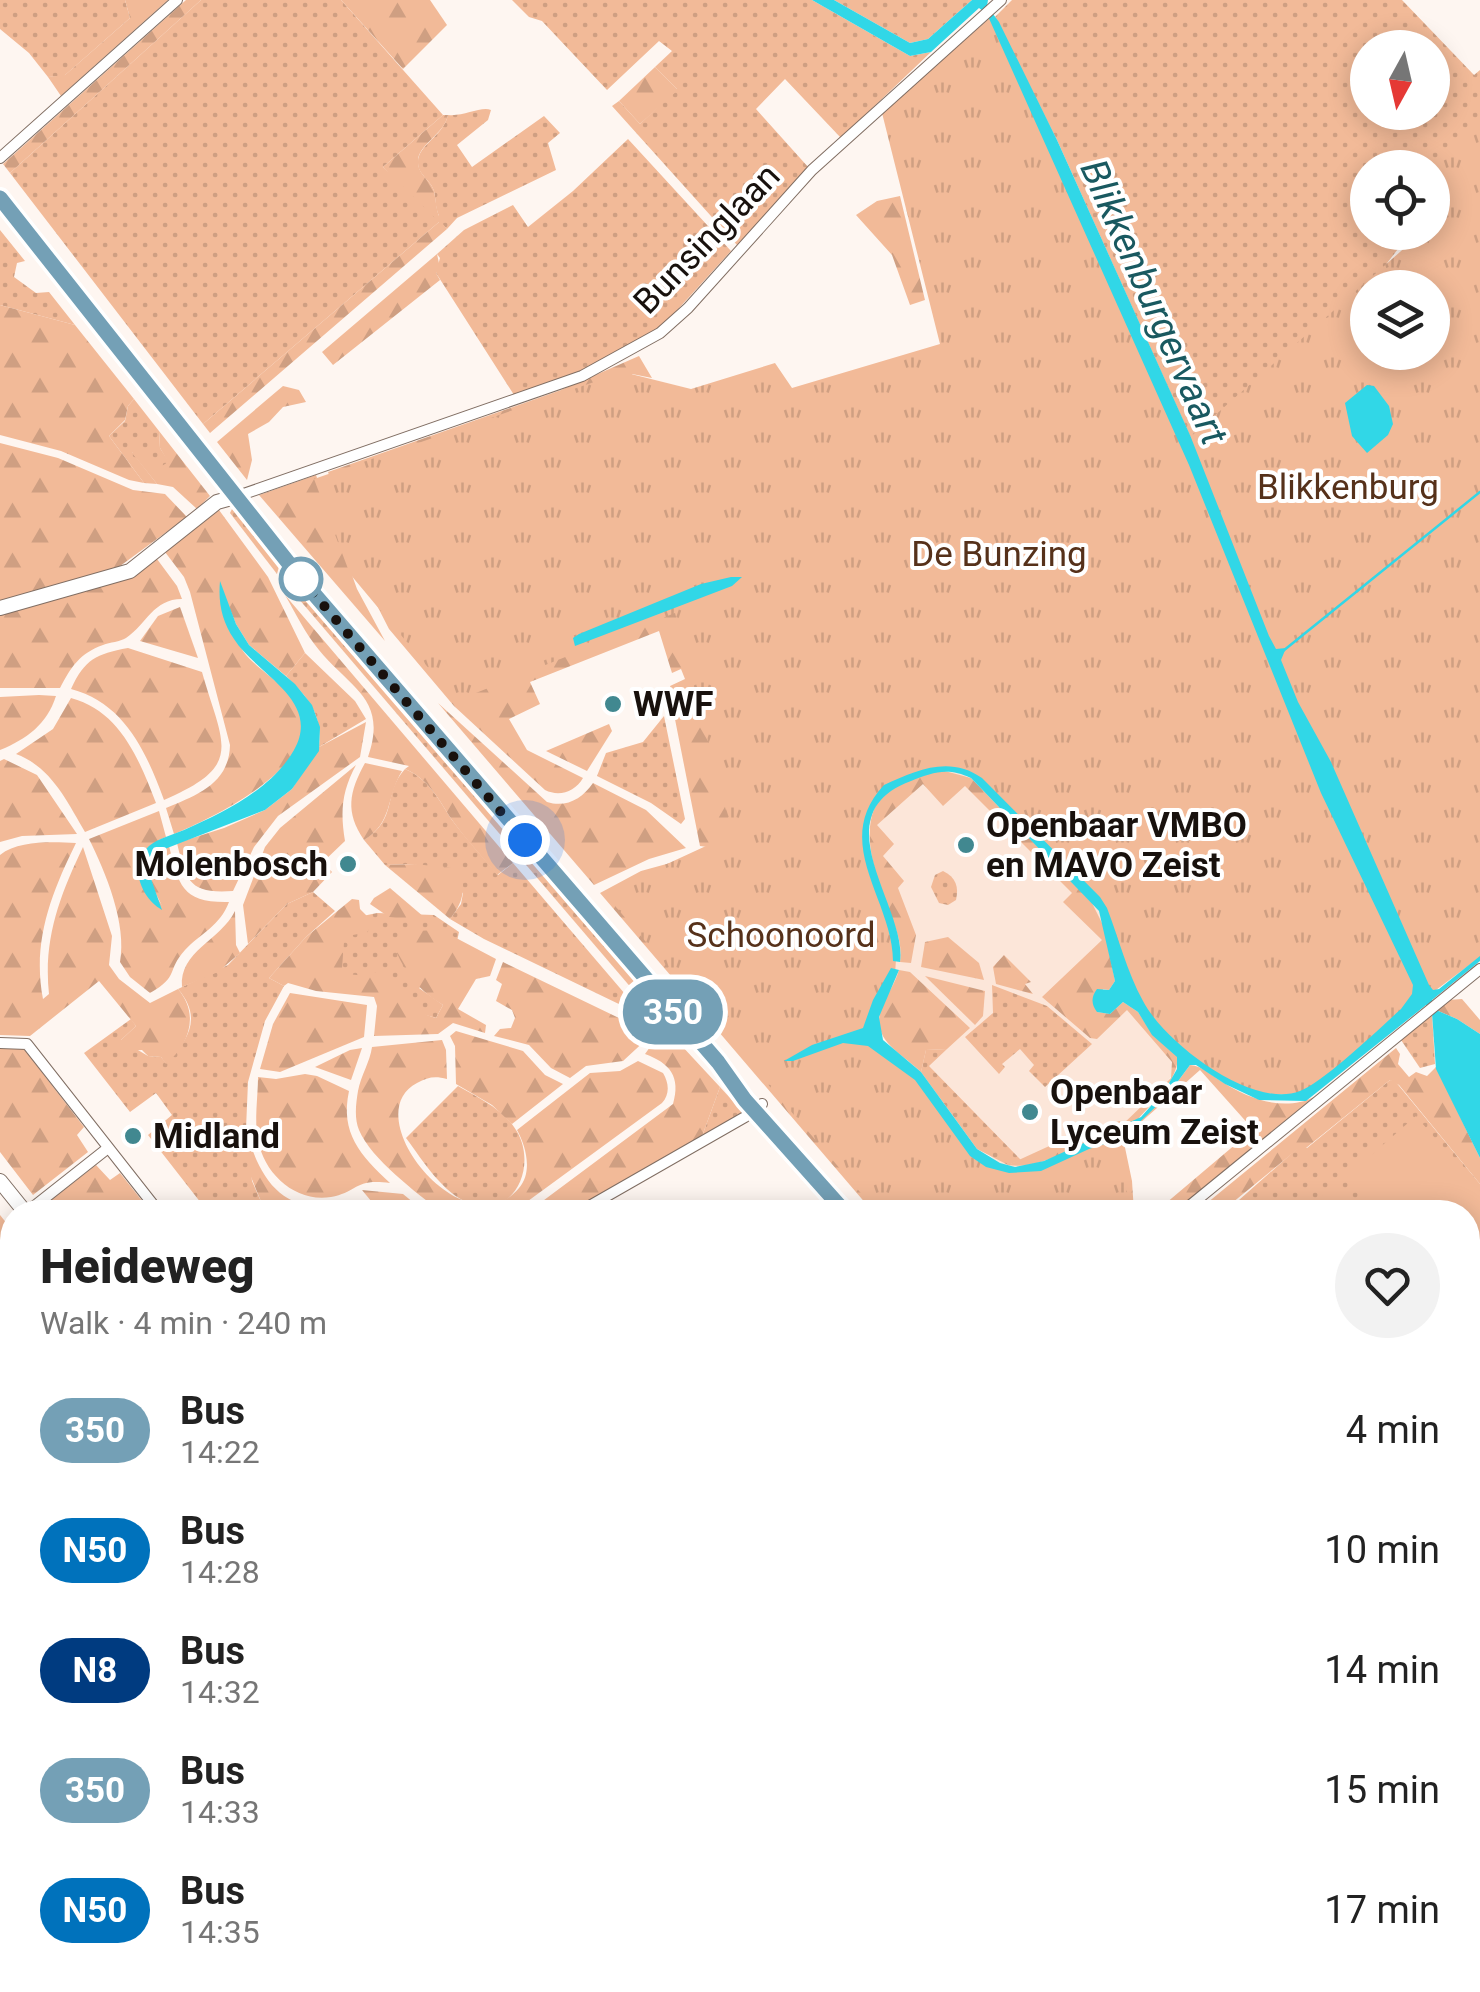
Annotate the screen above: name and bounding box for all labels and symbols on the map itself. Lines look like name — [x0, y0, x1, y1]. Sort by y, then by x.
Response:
north arrow — [1350, 30, 1450, 130]
water label: Blikkenburgervaart — [1071, 153, 1237, 452]
street label: Bunsinglaan — [626, 156, 788, 322]
park label: Blikkenburg — [1257, 467, 1439, 508]
park label: De Bunzing — [911, 534, 1087, 575]
unlabelled marker — [280, 558, 322, 600]
place label: WWF — [633, 684, 713, 725]
marker: WWF — [602, 693, 624, 715]
place label: Openbaar VMBO en MAVO Zeist — [986, 805, 1247, 886]
your location — [500, 815, 550, 865]
marker: Openbaar VMBO en MAVO Zeist — [955, 834, 977, 856]
place label: Molenbosch — [135, 844, 328, 885]
marker: Molenbosch — [337, 853, 359, 875]
park label: Schoonoord — [687, 915, 875, 956]
line badge: 350 — [616, 980, 730, 1044]
place label: Openbaar Lyceum Zeist — [1050, 1072, 1259, 1153]
marker: Openbaar Lyceum Zeist — [1019, 1101, 1041, 1123]
place label: Midland — [153, 1116, 280, 1157]
marker: Midland — [122, 1125, 144, 1147]

